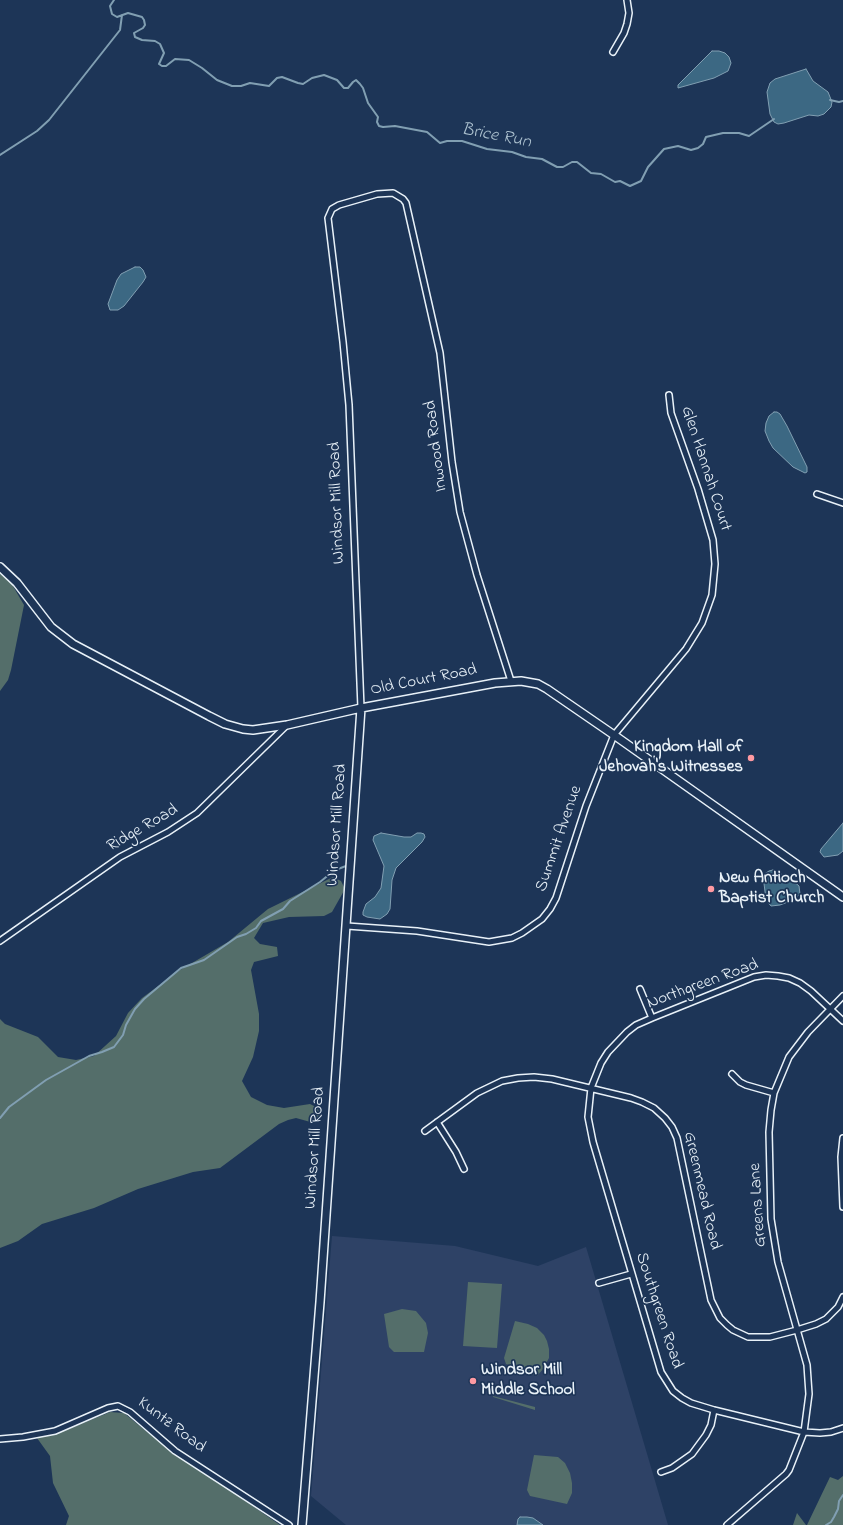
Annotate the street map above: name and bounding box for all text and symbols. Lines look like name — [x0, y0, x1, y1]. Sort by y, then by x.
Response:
water label: Brice Run — [459, 120, 533, 154]
street label: Inwood Road — [421, 399, 453, 493]
street label: Glen Hannah Court — [675, 404, 735, 534]
street label: Windsor Mill Road — [326, 442, 350, 564]
street label: Old Court Road — [369, 661, 479, 701]
place label: Kingdom Hall of Jehovah's Witnesses — [599, 738, 743, 778]
marker: Kingdom Hall of Jehovah's Witnesses — [746, 753, 756, 763]
street label: Windsor Mill Road — [324, 763, 352, 887]
street label: Summit Avenue — [532, 783, 588, 895]
street label: Ridge Road — [104, 801, 182, 857]
place label: New Antioch Baptist Church — [719, 869, 824, 909]
marker: New Antioch Baptist Church — [706, 884, 716, 894]
street label: Northgreen Road — [644, 955, 762, 1015]
street label: Windsor Mill Road — [302, 1086, 330, 1210]
street label: Greenmead Road — [678, 1130, 724, 1252]
street label: Greens Lane — [746, 1162, 772, 1248]
street label: Southgreen Road — [630, 1250, 686, 1372]
place label: Windsor Mill Middle School — [481, 1361, 575, 1401]
marker: Windsor Mill Middle School — [468, 1376, 478, 1386]
street label: Kuntz Road — [133, 1394, 209, 1458]

